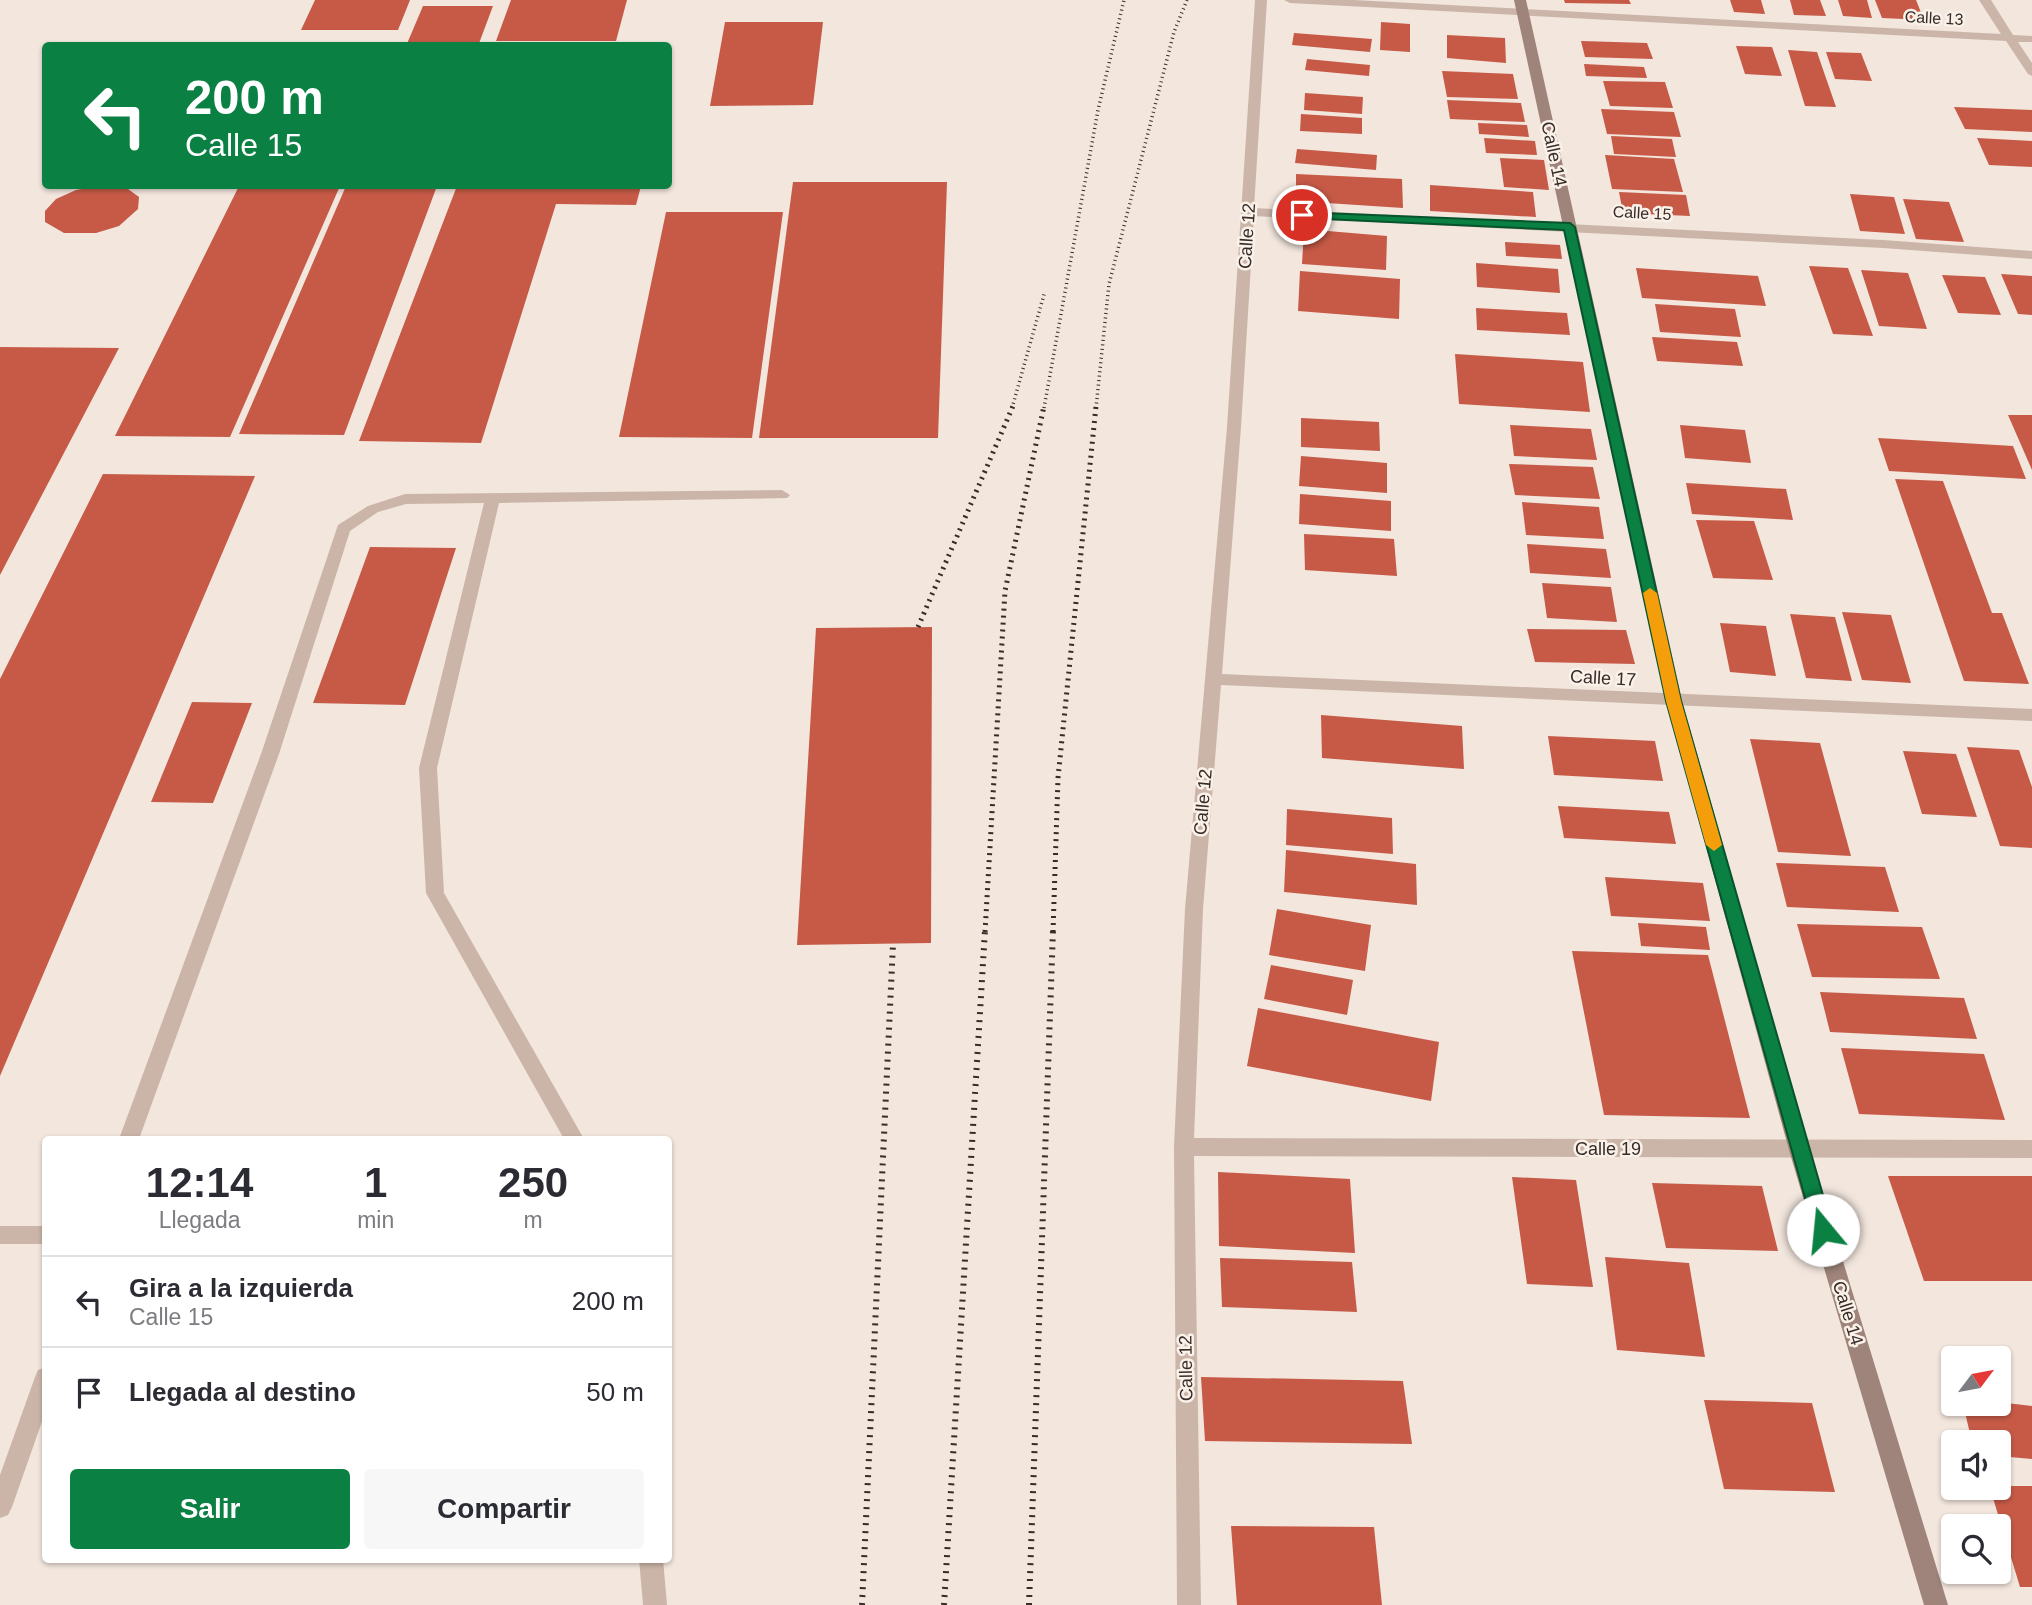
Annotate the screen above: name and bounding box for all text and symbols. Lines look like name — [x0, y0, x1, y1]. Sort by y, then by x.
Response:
street label: Calle 13 — [1904, 8, 1964, 28]
icon: left — [70, 70, 161, 161]
text: 200 m — [185, 70, 324, 124]
street label: Calle 14 — [1537, 120, 1571, 188]
text: Calle 15 — [185, 127, 302, 163]
pin — [1272, 185, 1332, 245]
icon: arrive — [1283, 196, 1321, 234]
street label: Calle 12 — [1235, 202, 1259, 270]
street label: Calle 15 — [1612, 203, 1672, 223]
street label: Calle 17 — [1569, 666, 1637, 690]
street label: Calle 12 — [1190, 768, 1216, 836]
street label: Calle 19 — [1575, 1139, 1641, 1159]
text: 12:14 — [146, 1159, 253, 1206]
text: 1 — [364, 1159, 387, 1206]
text: 250 — [498, 1159, 568, 1206]
position arrow — [1786, 1193, 1860, 1267]
text: Llegada — [159, 1207, 241, 1233]
text: min — [357, 1207, 394, 1233]
text: m — [524, 1207, 543, 1233]
text: Gira a la izquierda — [129, 1273, 353, 1303]
street label: Calle 14 — [1829, 1278, 1867, 1348]
icon: left — [70, 1283, 108, 1321]
text: 200 m — [572, 1286, 644, 1316]
text: Calle 15 — [129, 1304, 213, 1330]
street label: Calle 12 — [1175, 1335, 1197, 1401]
north arrow — [1941, 1346, 2011, 1416]
map controls — [1941, 1346, 2011, 1584]
icon: arrive — [70, 1374, 108, 1412]
text: Llegada al destino — [129, 1377, 356, 1407]
text: 50 m — [586, 1377, 644, 1407]
button: sound — [1941, 1430, 2011, 1500]
button: Salir — [70, 1469, 350, 1549]
button: Compartir — [364, 1469, 644, 1549]
button: search — [1941, 1514, 2011, 1584]

